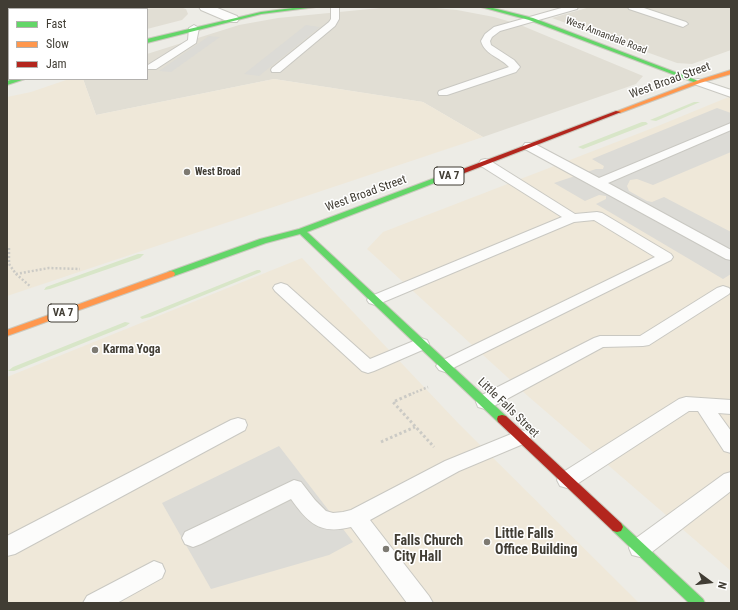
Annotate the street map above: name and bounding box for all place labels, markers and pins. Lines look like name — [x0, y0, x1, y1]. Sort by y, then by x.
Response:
place label: West Broad — [195, 166, 240, 178]
marker: West Broad — [182, 167, 192, 177]
place label: Karma Yoga — [103, 343, 160, 357]
marker: Karma Yoga — [90, 345, 100, 355]
place label: Little Falls Office Building — [495, 526, 577, 558]
place label: Falls Church City Hall — [394, 533, 463, 566]
marker: Little Falls Office Building — [482, 537, 492, 547]
marker: Falls Church City Hall — [381, 544, 391, 554]

